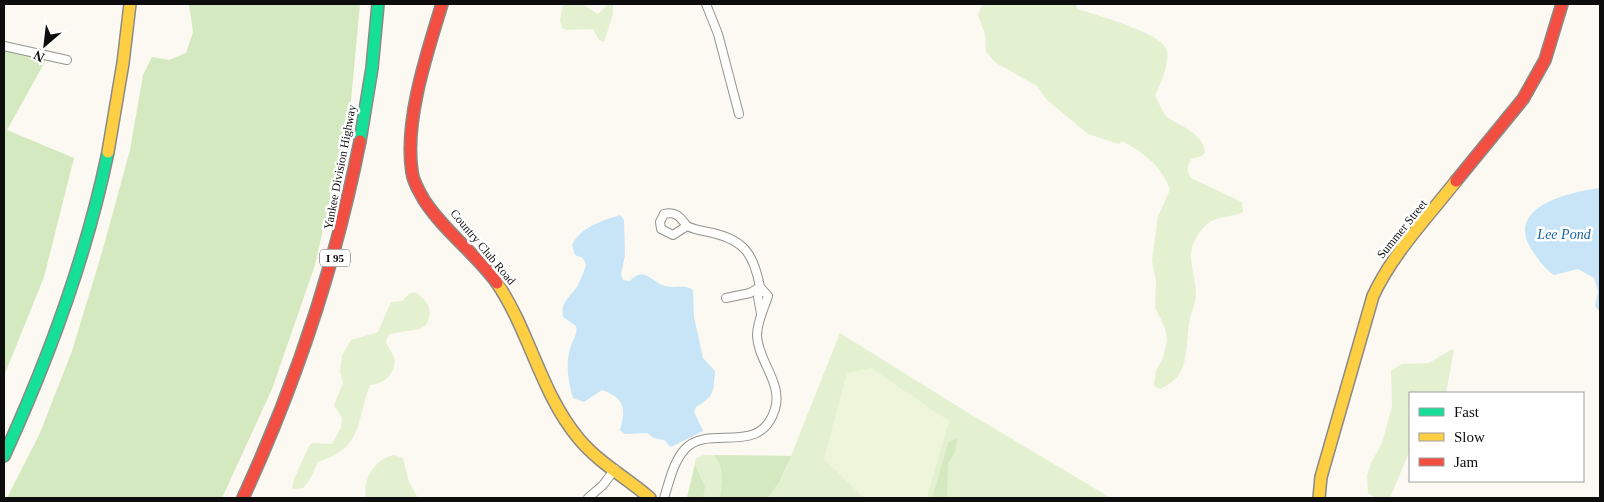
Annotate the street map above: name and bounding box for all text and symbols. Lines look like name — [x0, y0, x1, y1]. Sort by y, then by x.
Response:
north arrow — [20, 20, 70, 70]
text: N — [31, 47, 47, 65]
street label: Yankee Division Highway — [321, 103, 359, 231]
street label: Summer Street — [1374, 196, 1430, 261]
street label: Country Club Road — [447, 206, 519, 288]
water label: Lee Pond — [1536, 227, 1592, 242]
road number: I 95 — [320, 250, 350, 266]
legend — [1409, 392, 1584, 482]
text: Fast — [1454, 404, 1480, 420]
text: Slow — [1454, 429, 1485, 445]
text: Jam — [1454, 454, 1478, 470]

